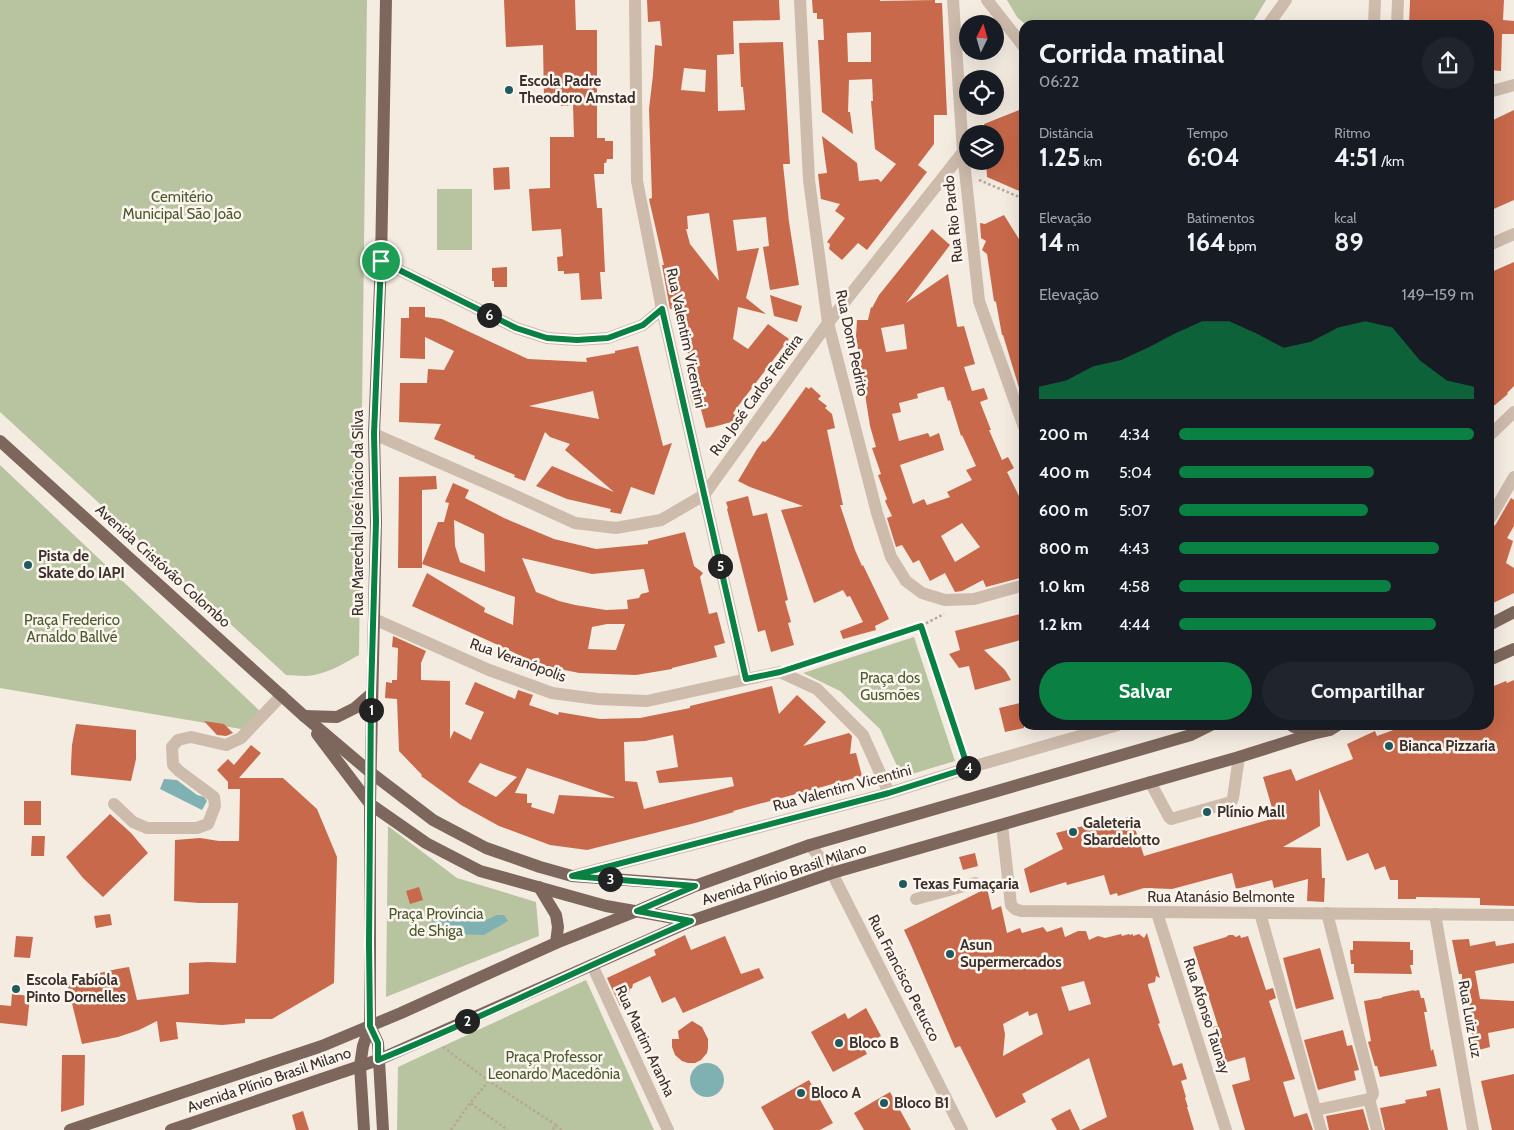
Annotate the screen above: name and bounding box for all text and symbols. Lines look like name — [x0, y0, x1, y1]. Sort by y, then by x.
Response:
north arrow — [959, 15, 1004, 60]
map controls — [959, 15, 1004, 170]
text: Corrida matinal — [1039, 36, 1224, 70]
button: share — [1422, 37, 1474, 89]
button: locate — [959, 70, 1004, 115]
place label: Escola Padre Theodoro Amstad — [519, 72, 636, 107]
text: 06:22 — [1039, 72, 1079, 91]
marker: Escola Padre Theodoro Amstad — [503, 84, 515, 96]
text: Distância — [1039, 124, 1093, 142]
text: Tempo — [1187, 124, 1228, 142]
text: Ritmo — [1334, 124, 1370, 142]
button: layers — [959, 125, 1004, 170]
text: 1.25 — [1039, 142, 1080, 172]
text: 6:04 — [1187, 142, 1239, 172]
text: 4:51 — [1334, 142, 1378, 172]
text: km — [1080, 152, 1102, 170]
text: /km — [1378, 152, 1404, 170]
street label: Rua Rio Pardo — [939, 174, 967, 264]
park label: Cemitério Municipal São João — [123, 188, 241, 223]
text: Elevação — [1039, 209, 1091, 227]
text: Batimentos — [1187, 209, 1255, 227]
text: kcal — [1334, 209, 1357, 227]
text: 14 — [1039, 227, 1064, 257]
text: 164 — [1187, 227, 1225, 257]
text: 89 — [1334, 227, 1363, 257]
text: m — [1064, 237, 1079, 255]
text: bpm — [1225, 237, 1256, 255]
pin — [360, 240, 402, 282]
icon: arrive — [367, 247, 395, 275]
street label: Rua Valentim Vicentini — [662, 266, 710, 410]
text: Elevação — [1039, 285, 1099, 304]
text: 149–159 m — [1401, 285, 1474, 304]
street label: Rua Dom Pedrito — [832, 288, 872, 398]
pin: 6 — [476, 302, 502, 328]
text: 6 — [486, 306, 493, 324]
street label: Rua José Carlos Ferreira — [706, 330, 807, 459]
street label: Rua Marechal José Inácio da Silva — [349, 409, 367, 616]
text: 200 m — [1039, 425, 1088, 444]
text: 4:34 — [1119, 425, 1149, 444]
text: 400 m — [1039, 463, 1089, 482]
text: 5:04 — [1119, 463, 1151, 482]
street label: Avenida Cristóvão Colombo — [92, 501, 234, 631]
text: 600 m — [1039, 501, 1088, 520]
text: 5:07 — [1119, 501, 1150, 520]
text: 800 m — [1039, 539, 1089, 558]
text: 4:43 — [1119, 539, 1149, 558]
place label: Pista de Skate do IAPI — [38, 547, 125, 582]
pin: 5 — [708, 554, 732, 578]
text: 5 — [717, 557, 724, 575]
marker: Pista de Skate do IAPI — [22, 559, 34, 571]
text: 1.0 km — [1039, 577, 1085, 596]
text: 4:58 — [1119, 577, 1150, 596]
park label: Praça Frederico Arnaldo Ballvé — [24, 611, 120, 646]
text: 1.2 km — [1039, 615, 1082, 634]
text: 4:44 — [1119, 615, 1150, 634]
street label: Rua Veranópolis — [467, 634, 569, 686]
button: Salvar — [1039, 662, 1252, 720]
button: Compartilhar — [1262, 662, 1474, 720]
park label: Praça dos Gusmões — [860, 669, 920, 704]
pin: 1 — [358, 698, 384, 722]
text: 1 — [369, 701, 374, 719]
place label: Bianca Pizzaria — [1399, 737, 1496, 755]
marker: Bianca Pizzaria — [1383, 740, 1395, 752]
pin: 4 — [956, 756, 980, 780]
text: 4 — [964, 759, 973, 777]
street label: Rua Valentim Vicentini — [771, 761, 913, 815]
place label: Plínio Mall — [1217, 803, 1285, 821]
marker: Plínio Mall — [1201, 806, 1213, 818]
place label: Galeteria Sbardelotto — [1083, 814, 1160, 849]
marker: Galeteria Sbardelotto — [1067, 826, 1079, 838]
street label: Avenida Plínio Brasil Milano — [699, 839, 869, 909]
pin: 3 — [598, 866, 622, 892]
text: 3 — [607, 870, 614, 888]
place label: Texas Fumaçaria — [913, 875, 1019, 893]
marker: Texas Fumaçaria — [897, 878, 909, 890]
street label: Rua Atanásio Belmonte — [1147, 888, 1295, 906]
park label: Praça Província de Shiga — [389, 905, 484, 940]
street label: Rua Francisco Petucco — [864, 912, 944, 1044]
place label: Asun Supermercados — [960, 936, 1061, 971]
marker: Asun Supermercados — [944, 948, 956, 960]
street label: Rua Afonso Taunay — [1180, 956, 1234, 1077]
place label: Escola Fabíola Pinto Dornelles — [26, 971, 126, 1006]
street label: Rua Luiz Luz — [1454, 979, 1486, 1059]
street label: Rua Martim Aranha — [611, 982, 679, 1100]
marker: Escola Fabíola Pinto Dornelles — [10, 983, 22, 995]
pin: 2 — [454, 1008, 480, 1034]
text: 2 — [464, 1012, 471, 1030]
place label: Bloco B — [849, 1034, 899, 1052]
marker: Bloco B — [833, 1037, 845, 1049]
street label: Avenida Plínio Brasil Milano — [185, 1043, 353, 1117]
park label: Praça Professor Leonardo Macedônia — [488, 1048, 621, 1083]
place label: Bloco A — [811, 1084, 861, 1102]
marker: Bloco A — [795, 1087, 807, 1099]
place label: Bloco B1 — [894, 1094, 949, 1112]
marker: Bloco B1 — [878, 1097, 890, 1109]

